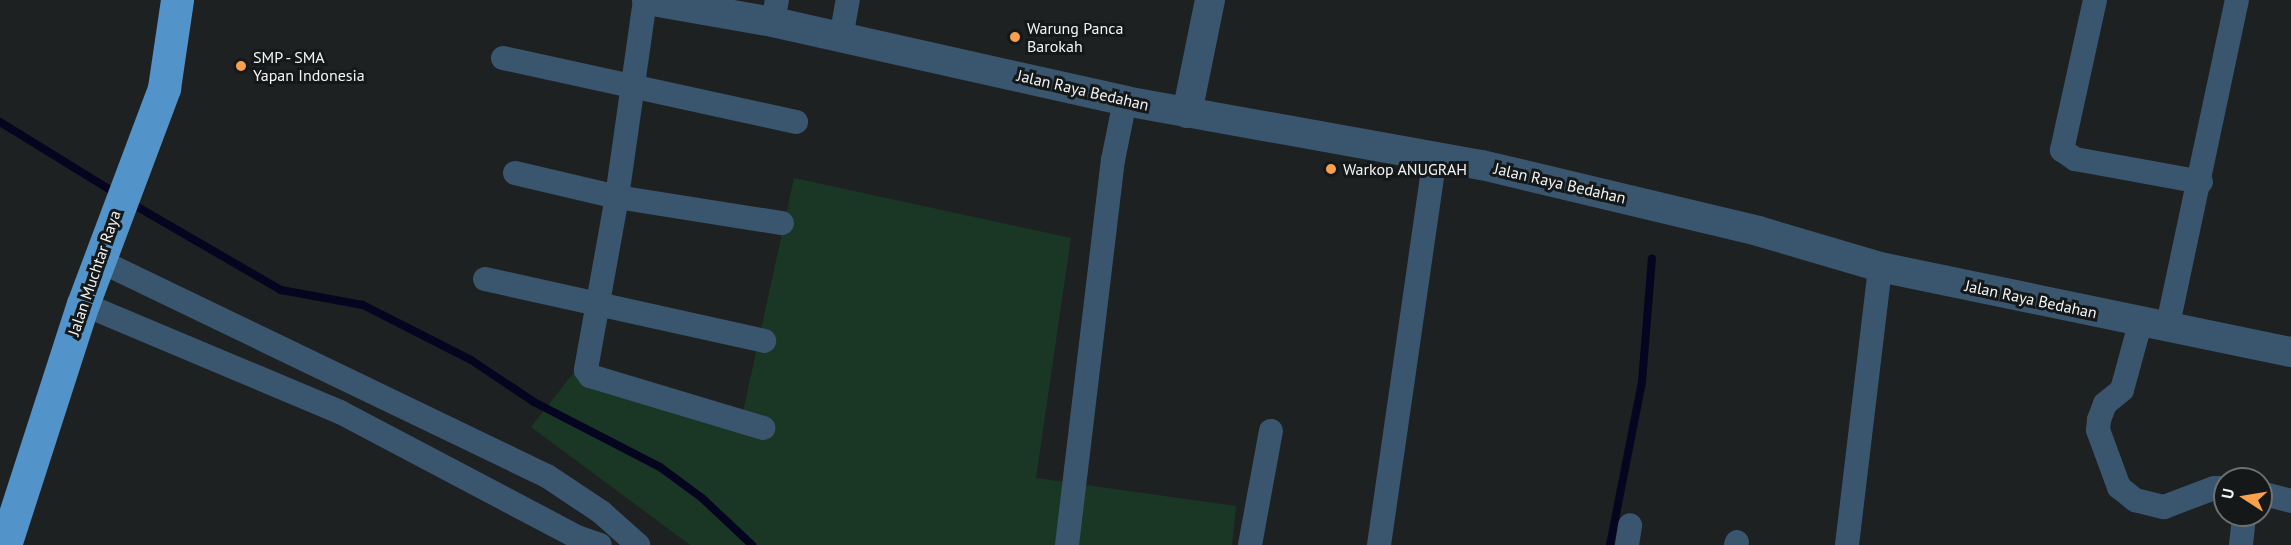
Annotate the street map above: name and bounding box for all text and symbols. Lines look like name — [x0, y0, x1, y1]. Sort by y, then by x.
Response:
place label: Warung Panca Barokah — [1027, 18, 1123, 56]
marker: Warung Panca Barokah — [1008, 30, 1022, 44]
place label: SMP - SMA Yapan Indonesia — [253, 47, 365, 85]
marker: SMP - SMA Yapan Indonesia — [234, 59, 248, 73]
street label: Jalan Raya Bedahan — [1015, 66, 1151, 114]
place label: Warkop ANUGRAH — [1343, 159, 1468, 179]
street label: Jalan Raya Bedahan — [1492, 159, 1628, 207]
marker: Warkop ANUGRAH — [1324, 162, 1338, 176]
street label: Jalan Muchtar Raya — [64, 208, 124, 338]
street label: Jalan Raya Bedahan — [1963, 276, 2099, 322]
north arrow — [2213, 467, 2273, 527]
text: U — [2217, 487, 2238, 501]

